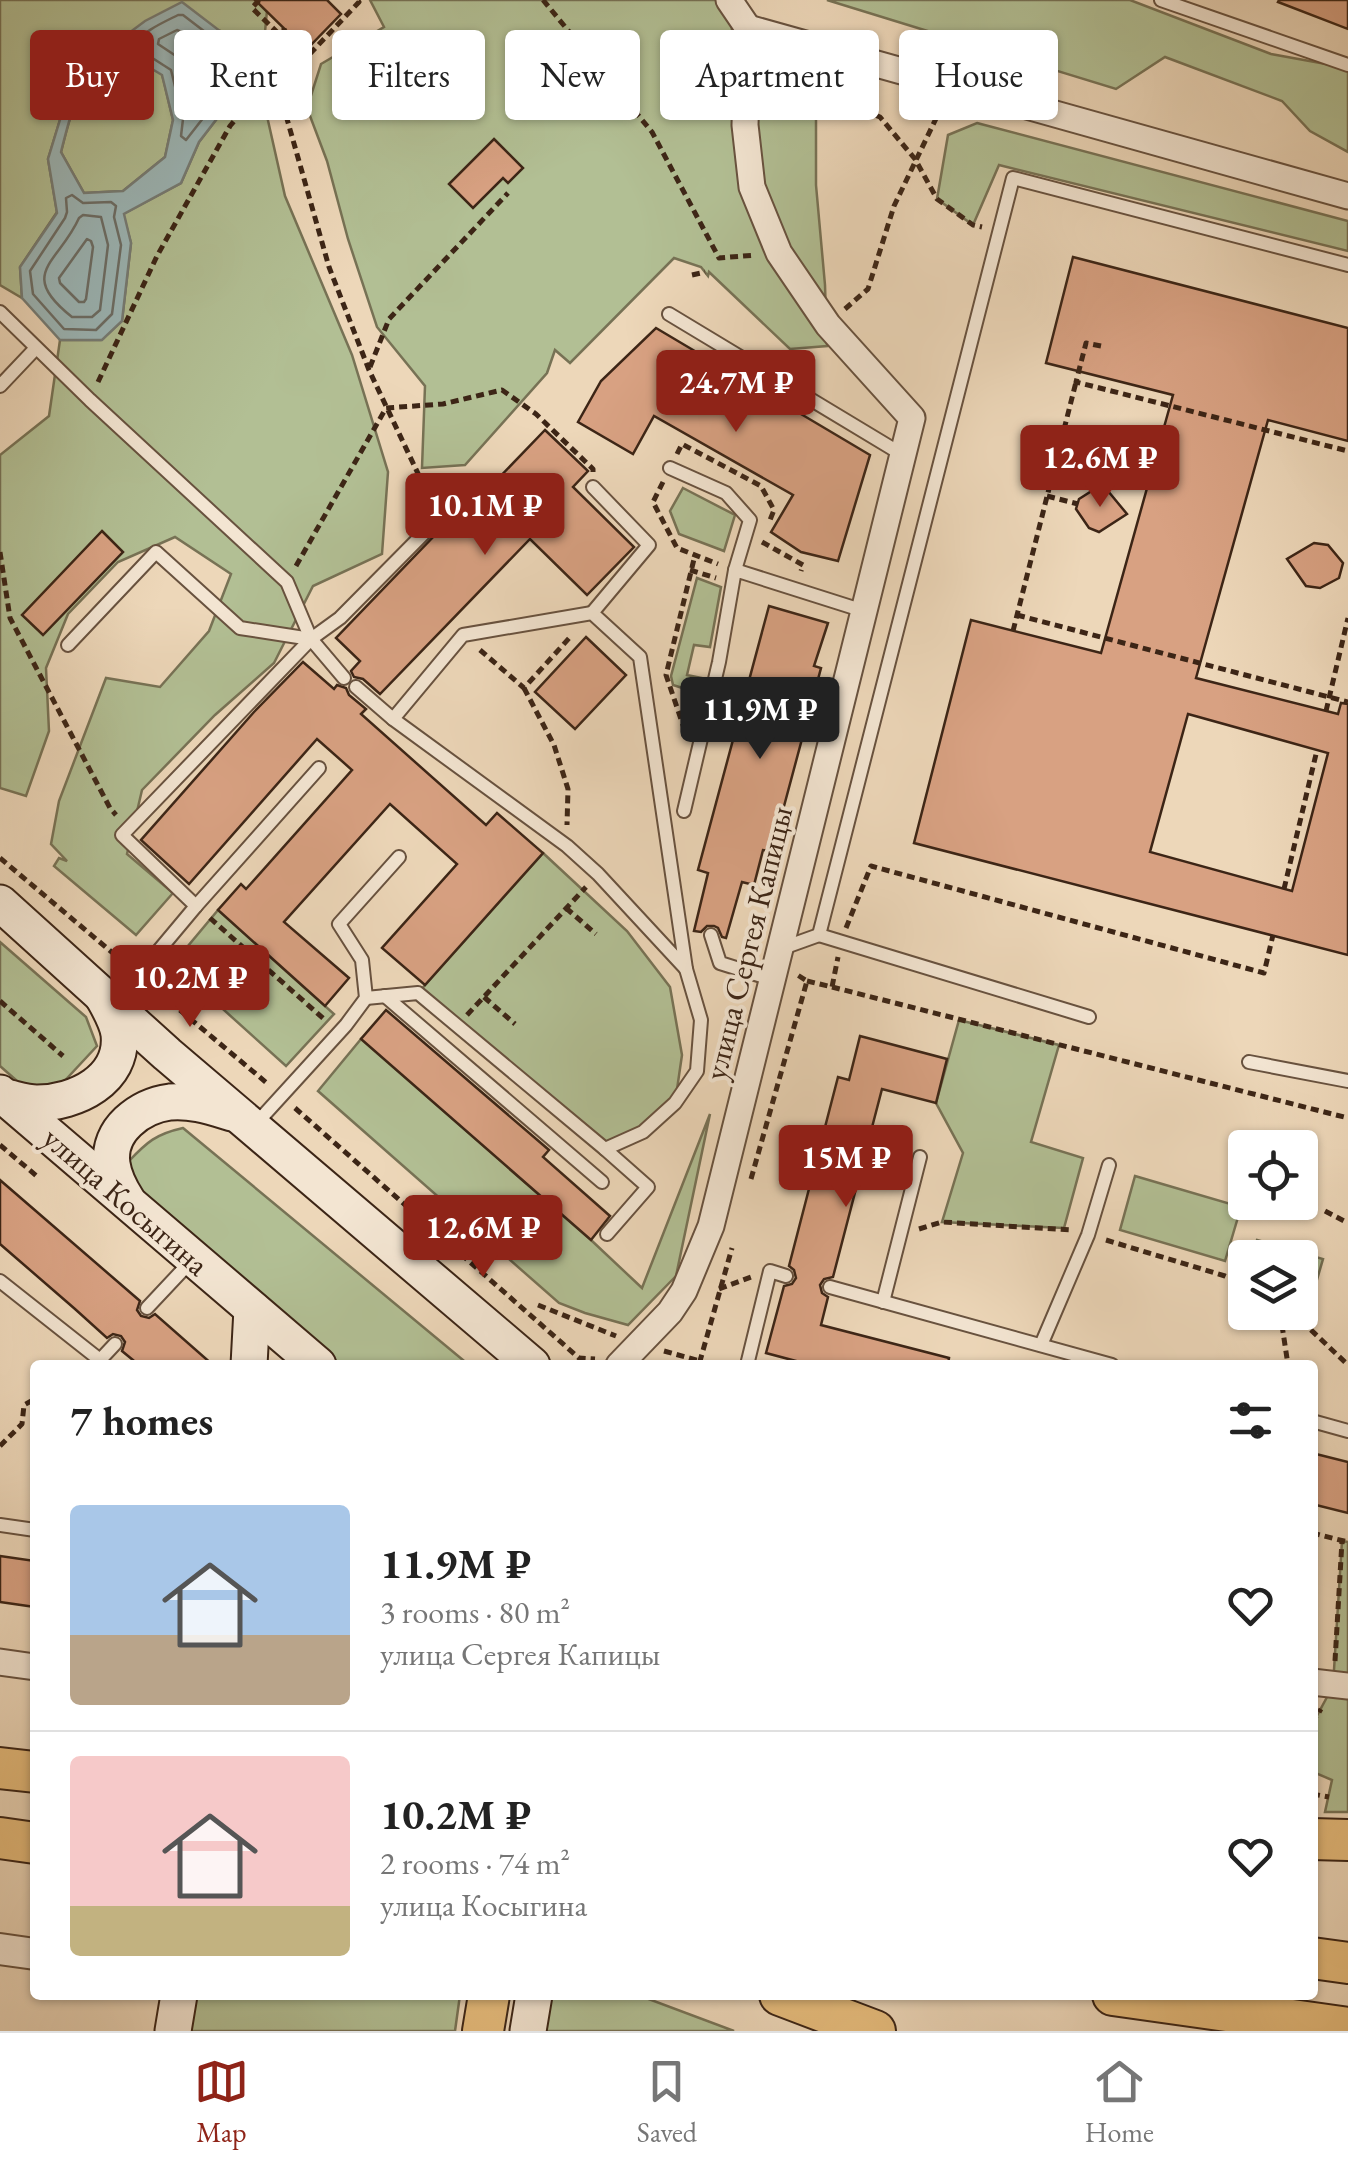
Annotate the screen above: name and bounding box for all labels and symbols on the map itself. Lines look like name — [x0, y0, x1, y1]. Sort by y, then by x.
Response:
pin: 24.7M ₽ — [644, 350, 828, 435]
pin: 12.6M ₽ — [1008, 425, 1192, 510]
pin: 10.1M ₽ — [393, 473, 577, 558]
pin: 11.9M ₽ — [668, 677, 852, 762]
street label: улица Сергея Капицы — [694, 802, 802, 1084]
pin: 10.2M ₽ — [98, 945, 282, 1030]
street label: улица Косыгина — [34, 1117, 218, 1285]
pin: 15M ₽ — [776, 1125, 916, 1210]
pin: 12.6M ₽ — [391, 1195, 575, 1280]

